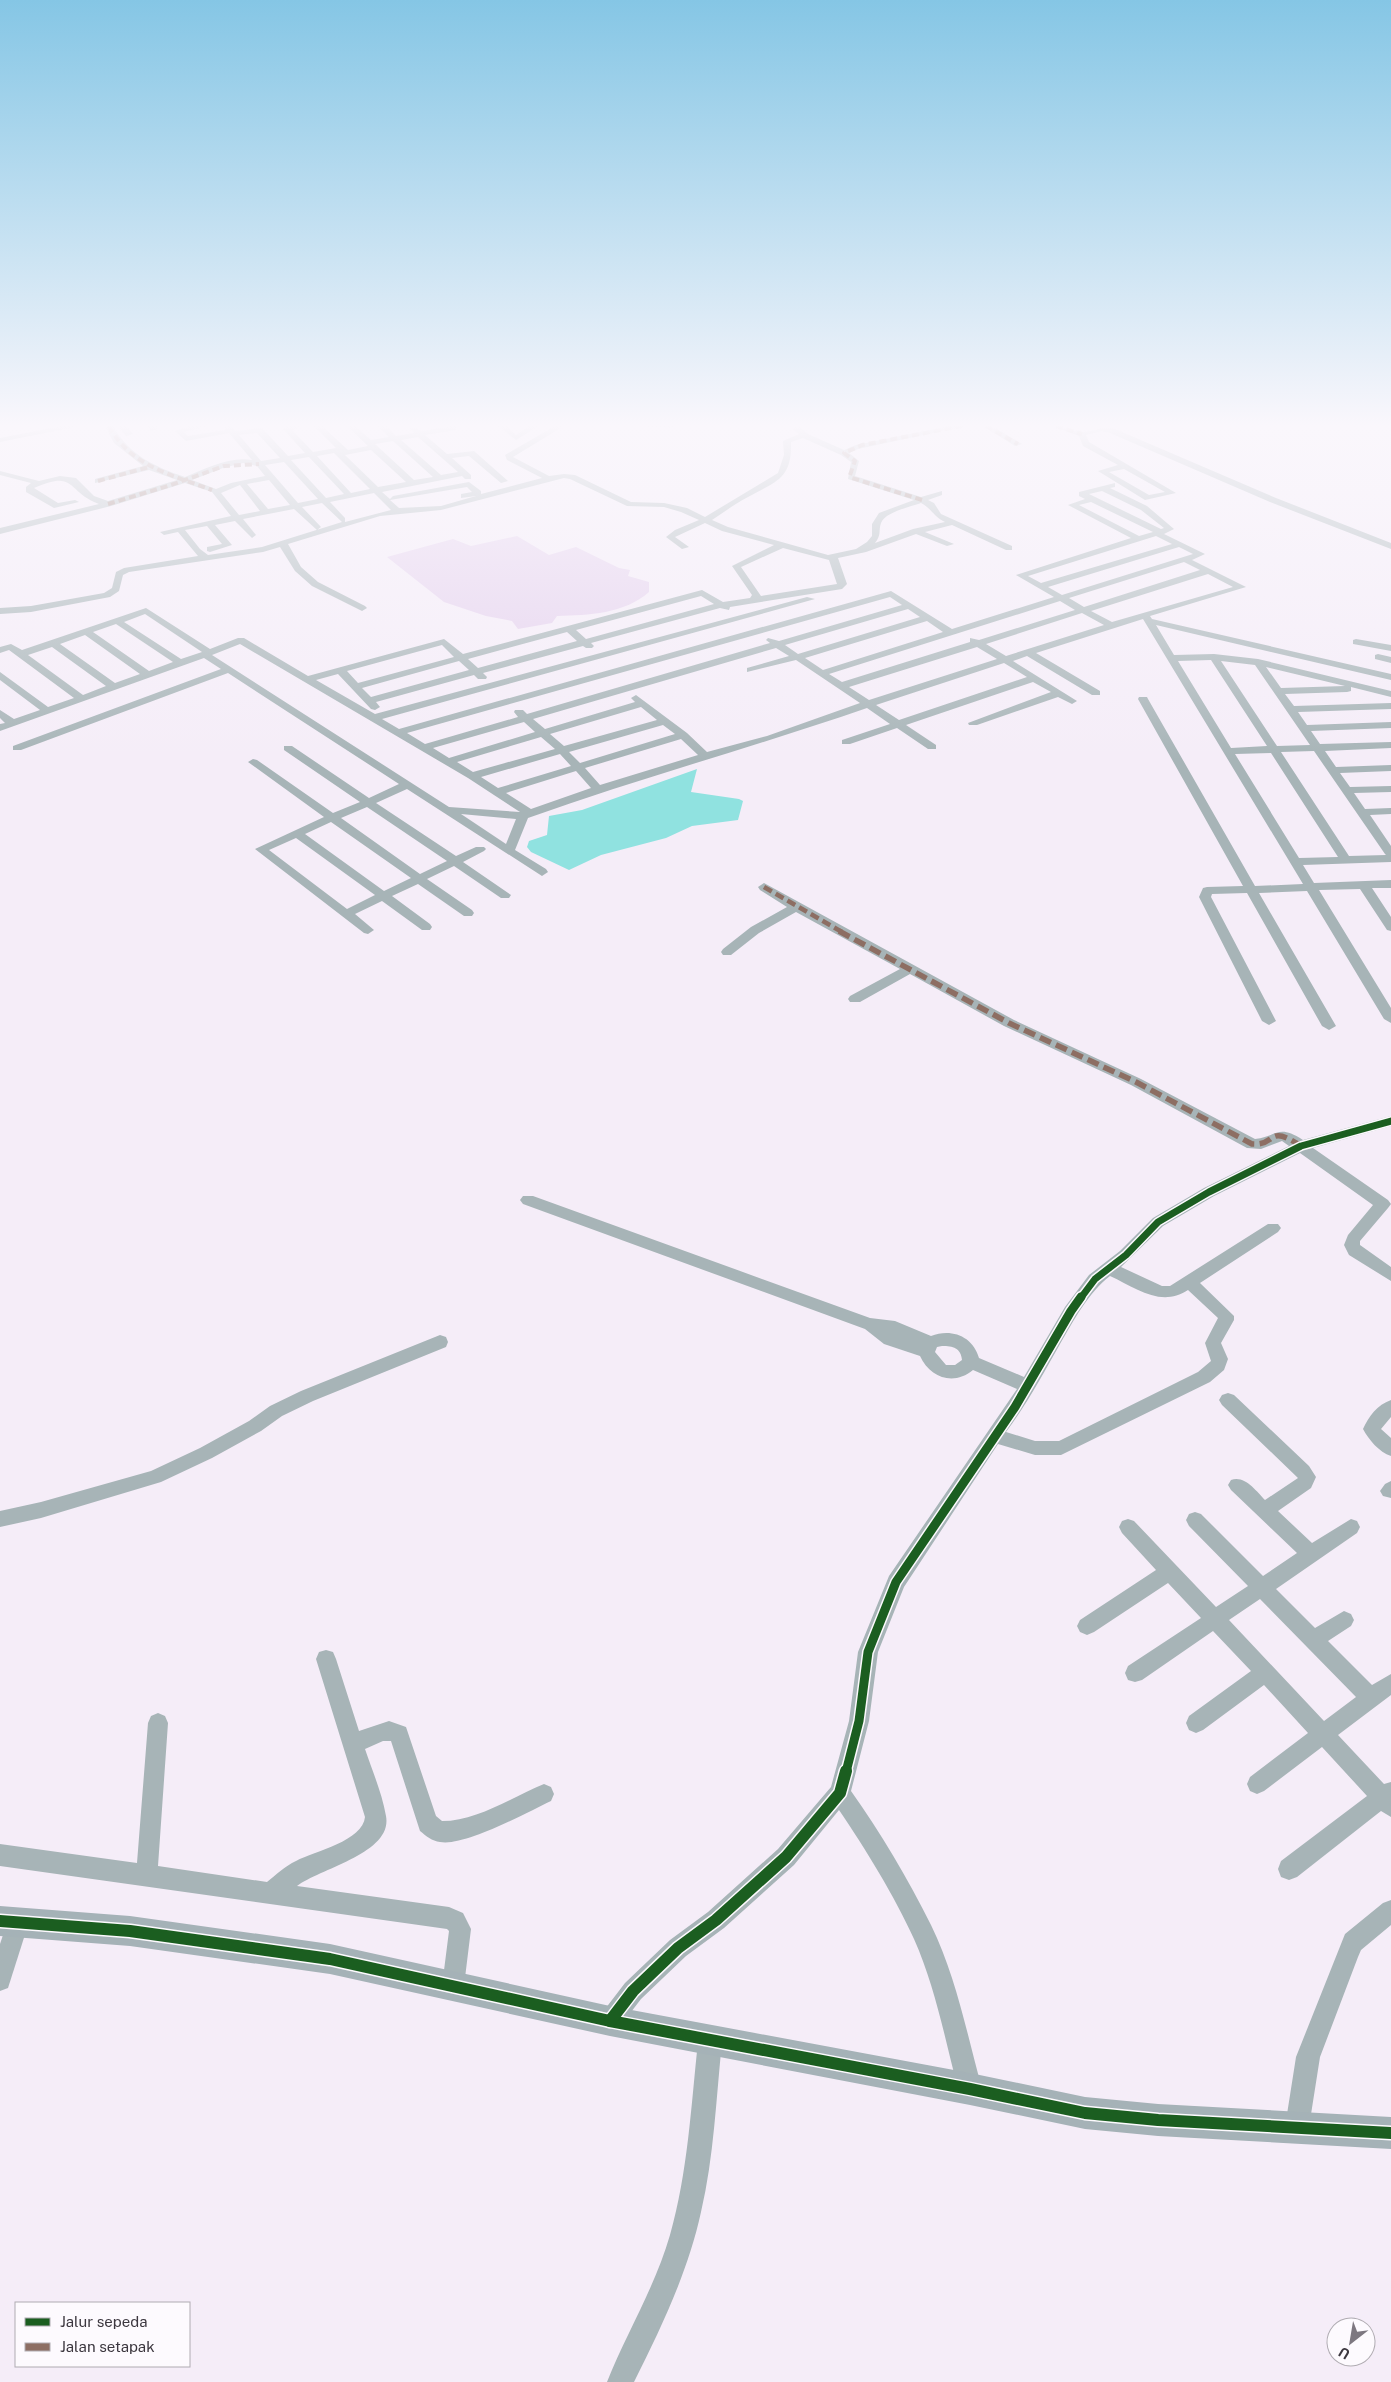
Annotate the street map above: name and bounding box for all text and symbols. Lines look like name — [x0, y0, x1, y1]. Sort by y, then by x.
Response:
legend — [15, 2302, 190, 2367]
text: Jalur sepeda — [60, 2313, 148, 2330]
north arrow — [1326, 2317, 1376, 2367]
text: Jalan setapak — [60, 2338, 155, 2355]
text: U — [1336, 2344, 1353, 2363]

